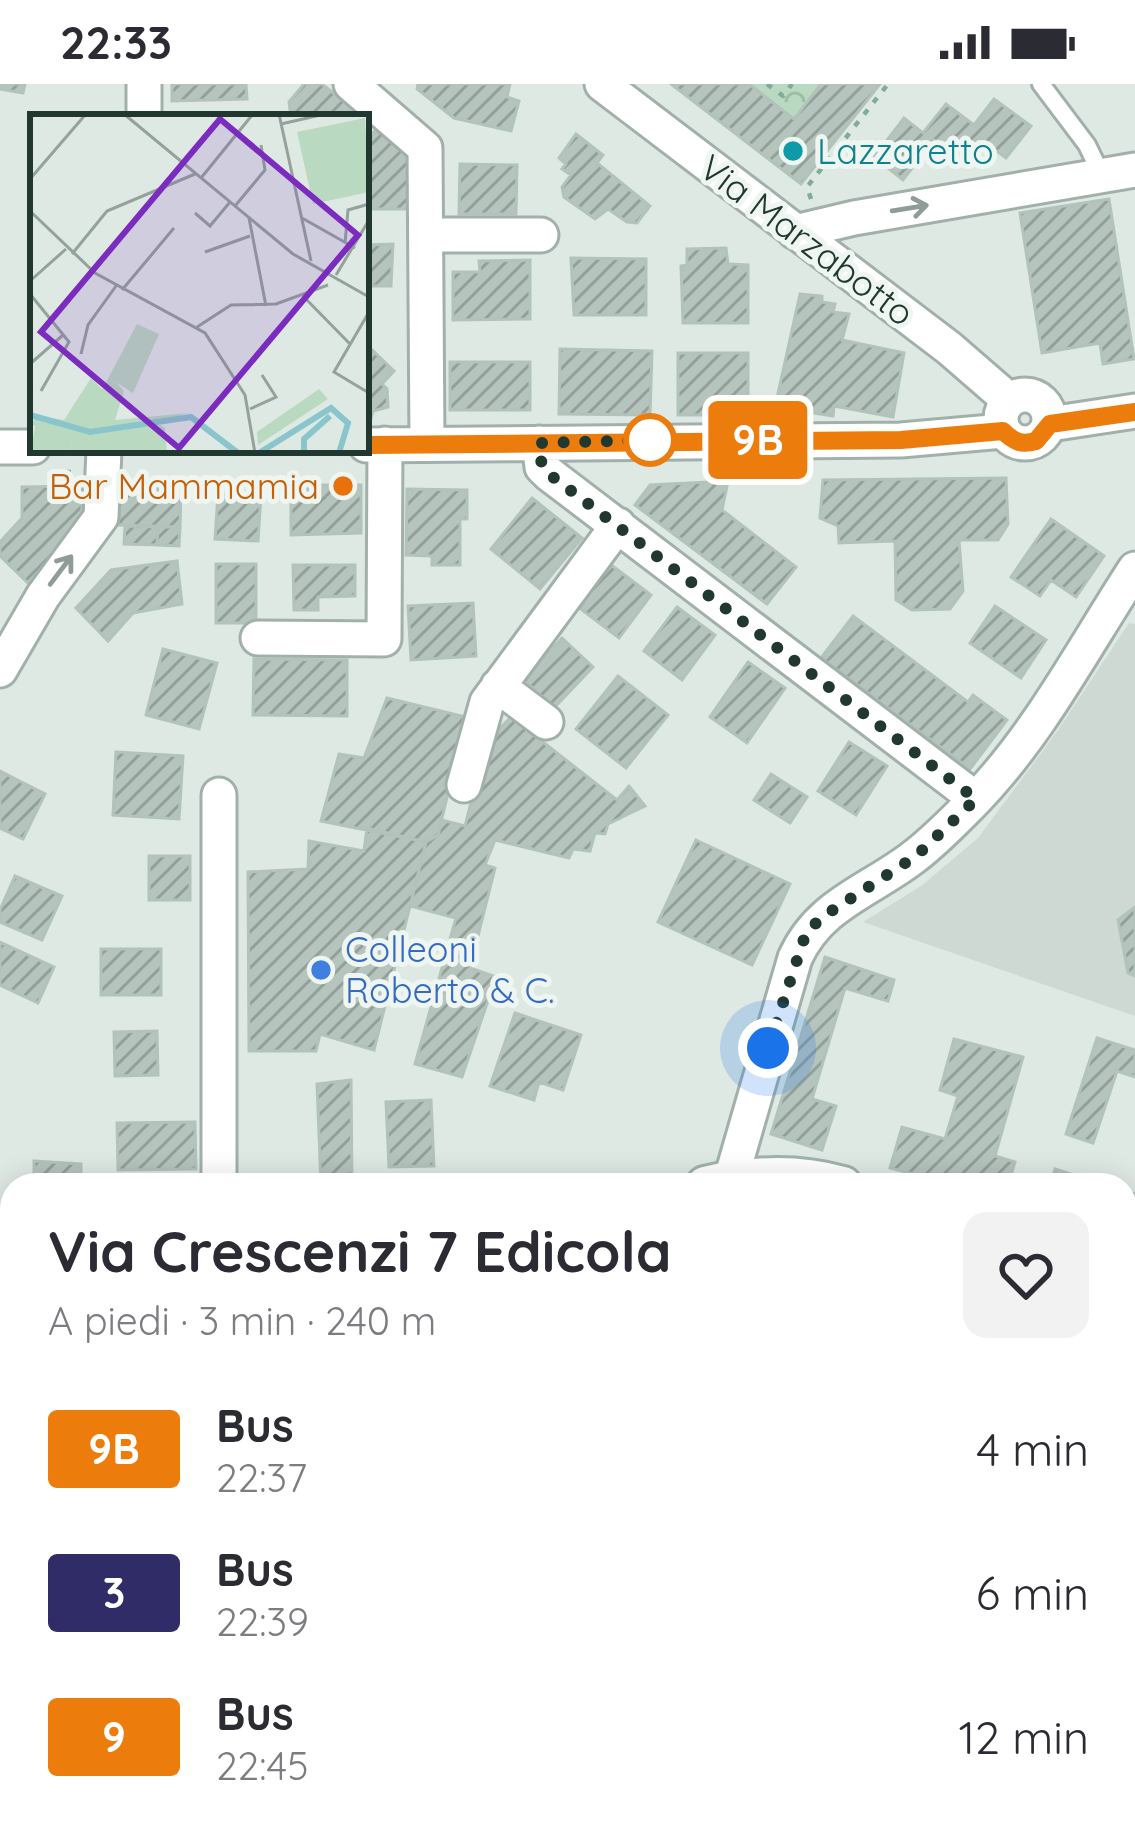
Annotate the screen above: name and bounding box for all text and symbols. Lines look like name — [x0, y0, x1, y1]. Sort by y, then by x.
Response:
text: 22:33 — [60, 14, 172, 70]
inset map — [30, 114, 369, 453]
place label: Lazzaretto — [817, 128, 994, 173]
marker: Lazzaretto — [780, 138, 806, 164]
street label: Via Marzabotto — [691, 144, 924, 335]
one-way arrow — [889, 196, 928, 219]
line badge: 9B — [704, 401, 812, 479]
text: 9B — [732, 413, 784, 466]
unlabelled marker — [625, 415, 675, 465]
place label: Bar Mammamia — [49, 463, 319, 508]
marker: Bar Mammamia — [330, 473, 356, 499]
one-way arrow — [48, 555, 74, 587]
place label: Colleoni Roberto & C. — [345, 926, 555, 1012]
marker: Colleoni Roberto & C. — [308, 957, 334, 983]
your location — [738, 1018, 798, 1078]
button: heart — [963, 1212, 1089, 1338]
text: Via Crescenzi 7 Edicola — [48, 1215, 672, 1286]
text: A piedi · 3 min · 240 m — [48, 1296, 436, 1345]
text: Bus — [216, 1397, 294, 1453]
text: 4 min — [976, 1421, 1089, 1477]
text: 9B — [88, 1422, 140, 1475]
text: 22:37 — [216, 1453, 307, 1502]
text: Bus — [216, 1541, 294, 1597]
text: 6 min — [976, 1565, 1089, 1621]
text: 3 — [103, 1566, 125, 1619]
text: 22:39 — [216, 1597, 309, 1646]
text: Bus — [216, 1685, 294, 1741]
text: 12 min — [958, 1709, 1089, 1765]
text: 9 — [102, 1710, 126, 1763]
text: 22:45 — [216, 1741, 309, 1790]

